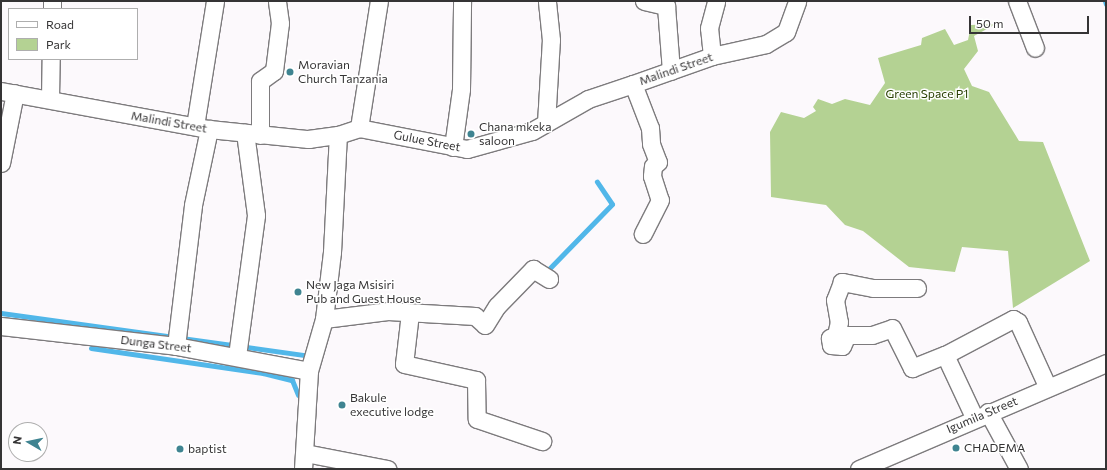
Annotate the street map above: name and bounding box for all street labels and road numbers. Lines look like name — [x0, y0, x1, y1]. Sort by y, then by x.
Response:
street label: Malindi Street — [637, 50, 715, 88]
street label: Malindi Street — [130, 108, 208, 136]
street label: Gulue Street — [392, 127, 462, 155]
street label: Dunga Street — [120, 333, 192, 355]
street label: Igumila Street — [944, 394, 1020, 436]

